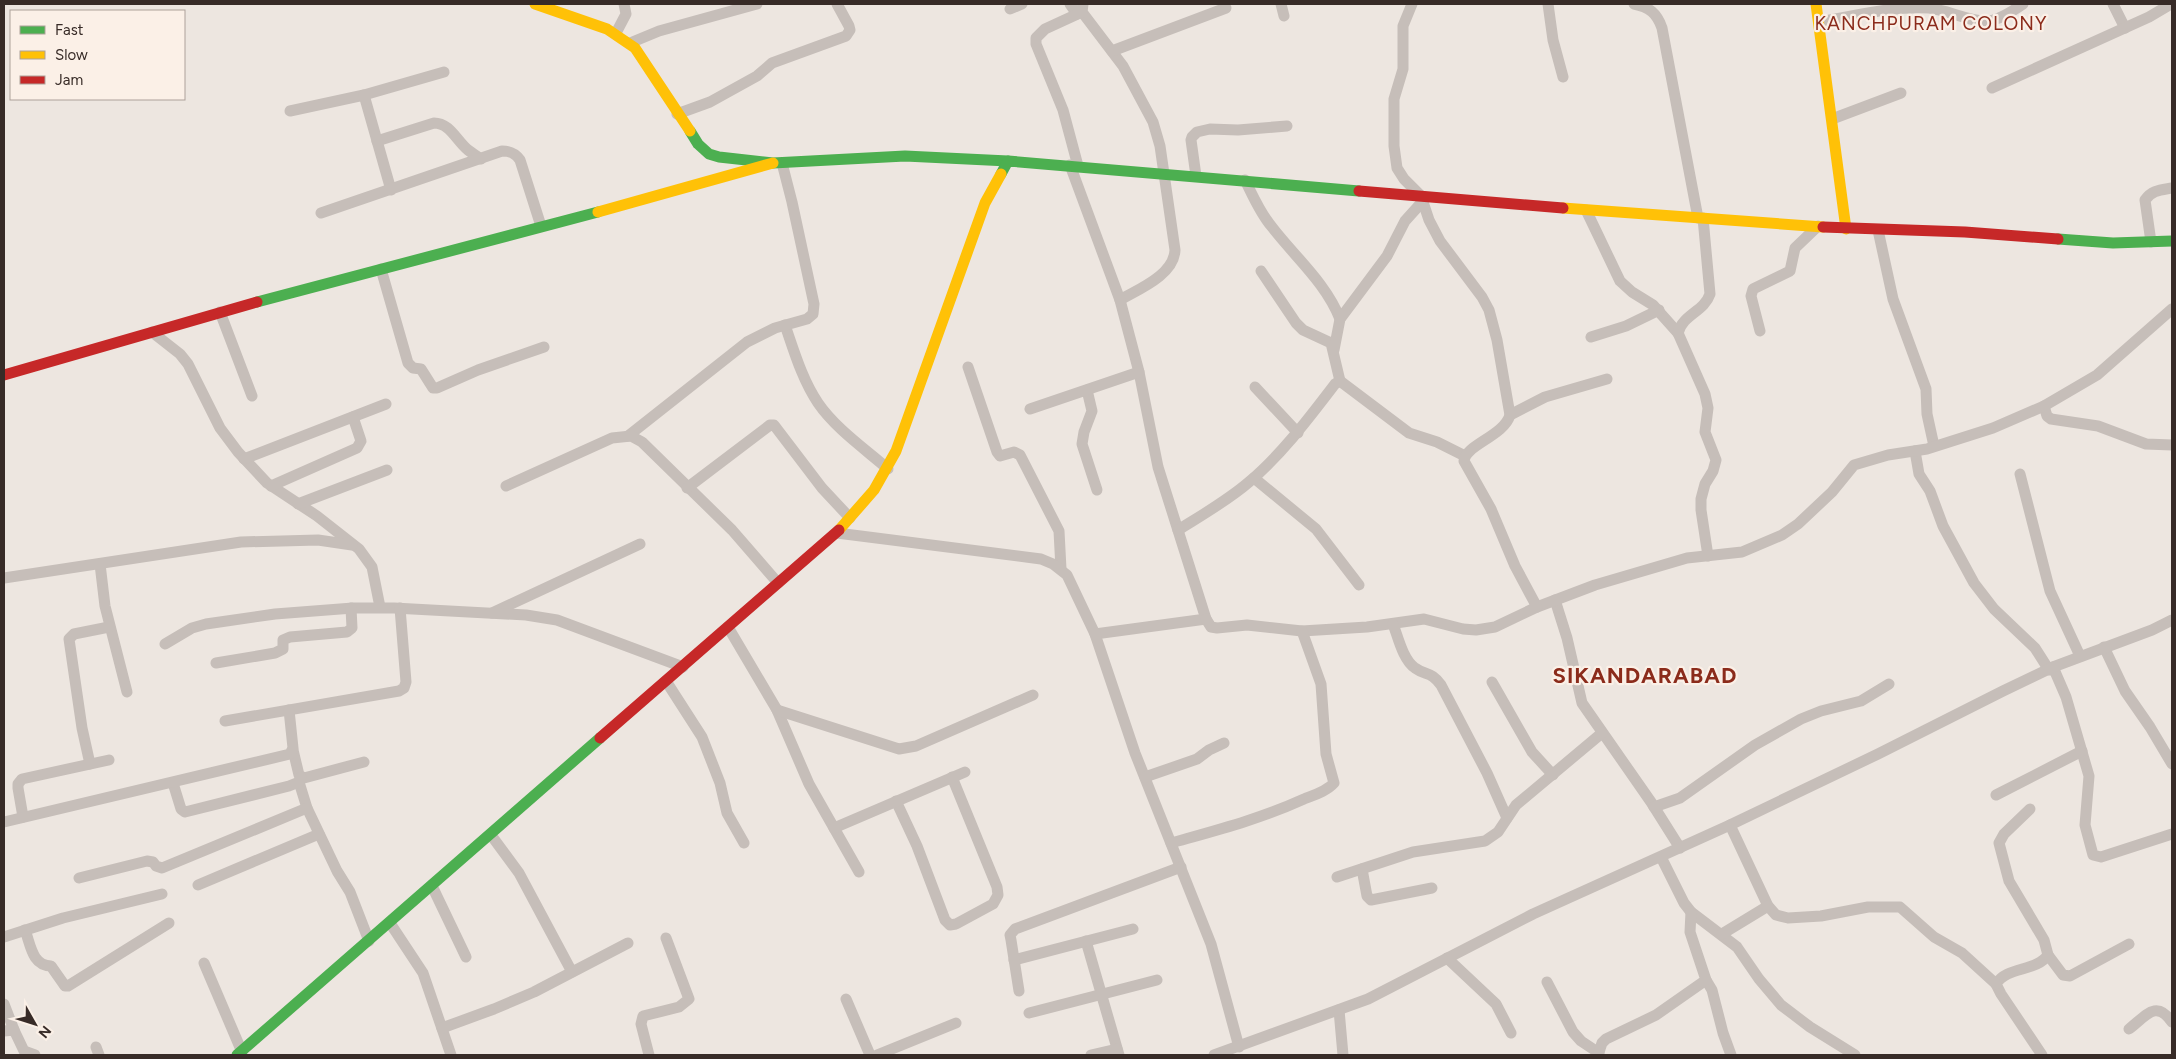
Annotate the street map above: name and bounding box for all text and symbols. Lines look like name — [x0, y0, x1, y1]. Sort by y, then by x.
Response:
legend — [10, 10, 185, 100]
district label: KANCHPURAM COLONY — [1814, 12, 2048, 35]
text: Fast — [55, 21, 84, 39]
text: Slow — [55, 46, 88, 64]
text: Jam — [55, 71, 83, 89]
district label: SIKANDARABAD — [1553, 662, 1737, 689]
north arrow — [10, 999, 60, 1049]
text: N — [35, 1022, 55, 1041]

